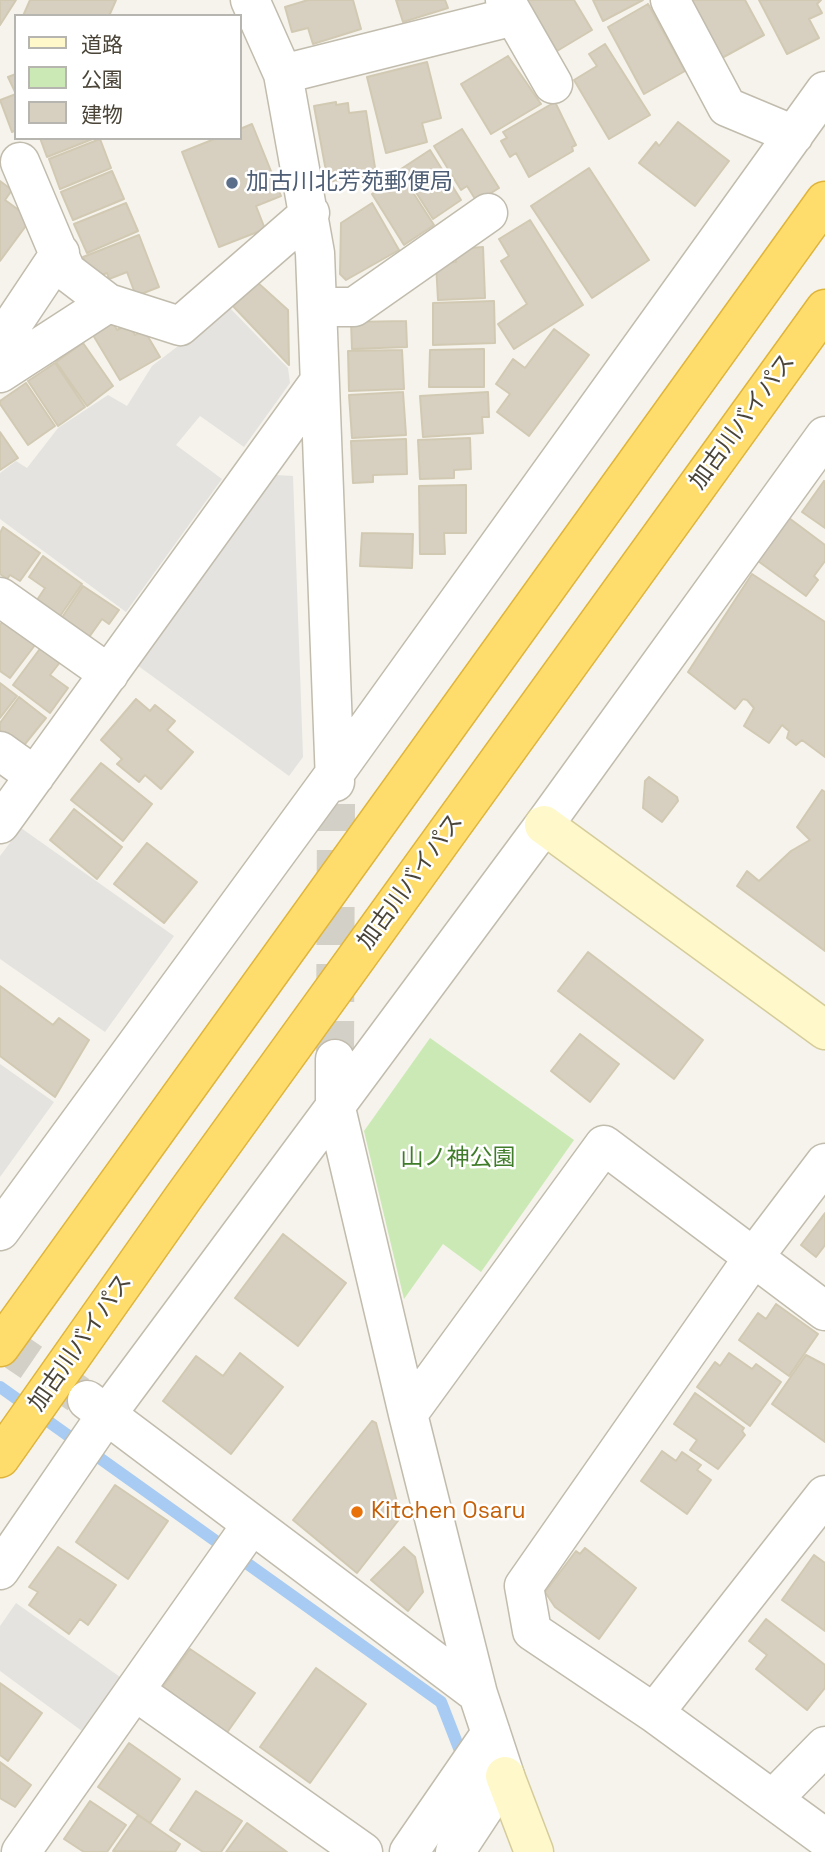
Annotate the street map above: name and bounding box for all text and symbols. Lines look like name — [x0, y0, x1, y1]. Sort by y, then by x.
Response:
legend — [14, 14, 242, 140]
text: 道路 — [81, 31, 123, 58]
text: 公園 — [81, 66, 123, 93]
text: 建物 — [81, 101, 123, 128]
place label: 加古川北芳苑郵便局 — [246, 169, 453, 197]
marker: 加古川北芳苑郵便局 — [224, 175, 240, 191]
street label: 加古川バイパス — [685, 349, 801, 495]
street label: 加古川バイパス — [353, 809, 469, 955]
park label: 山ノ神公園 — [401, 1145, 515, 1173]
street label: 加古川バイパス — [24, 1269, 138, 1417]
place label: Kitchen Osaru — [371, 1498, 526, 1526]
marker: Kitchen Osaru — [349, 1504, 365, 1520]

